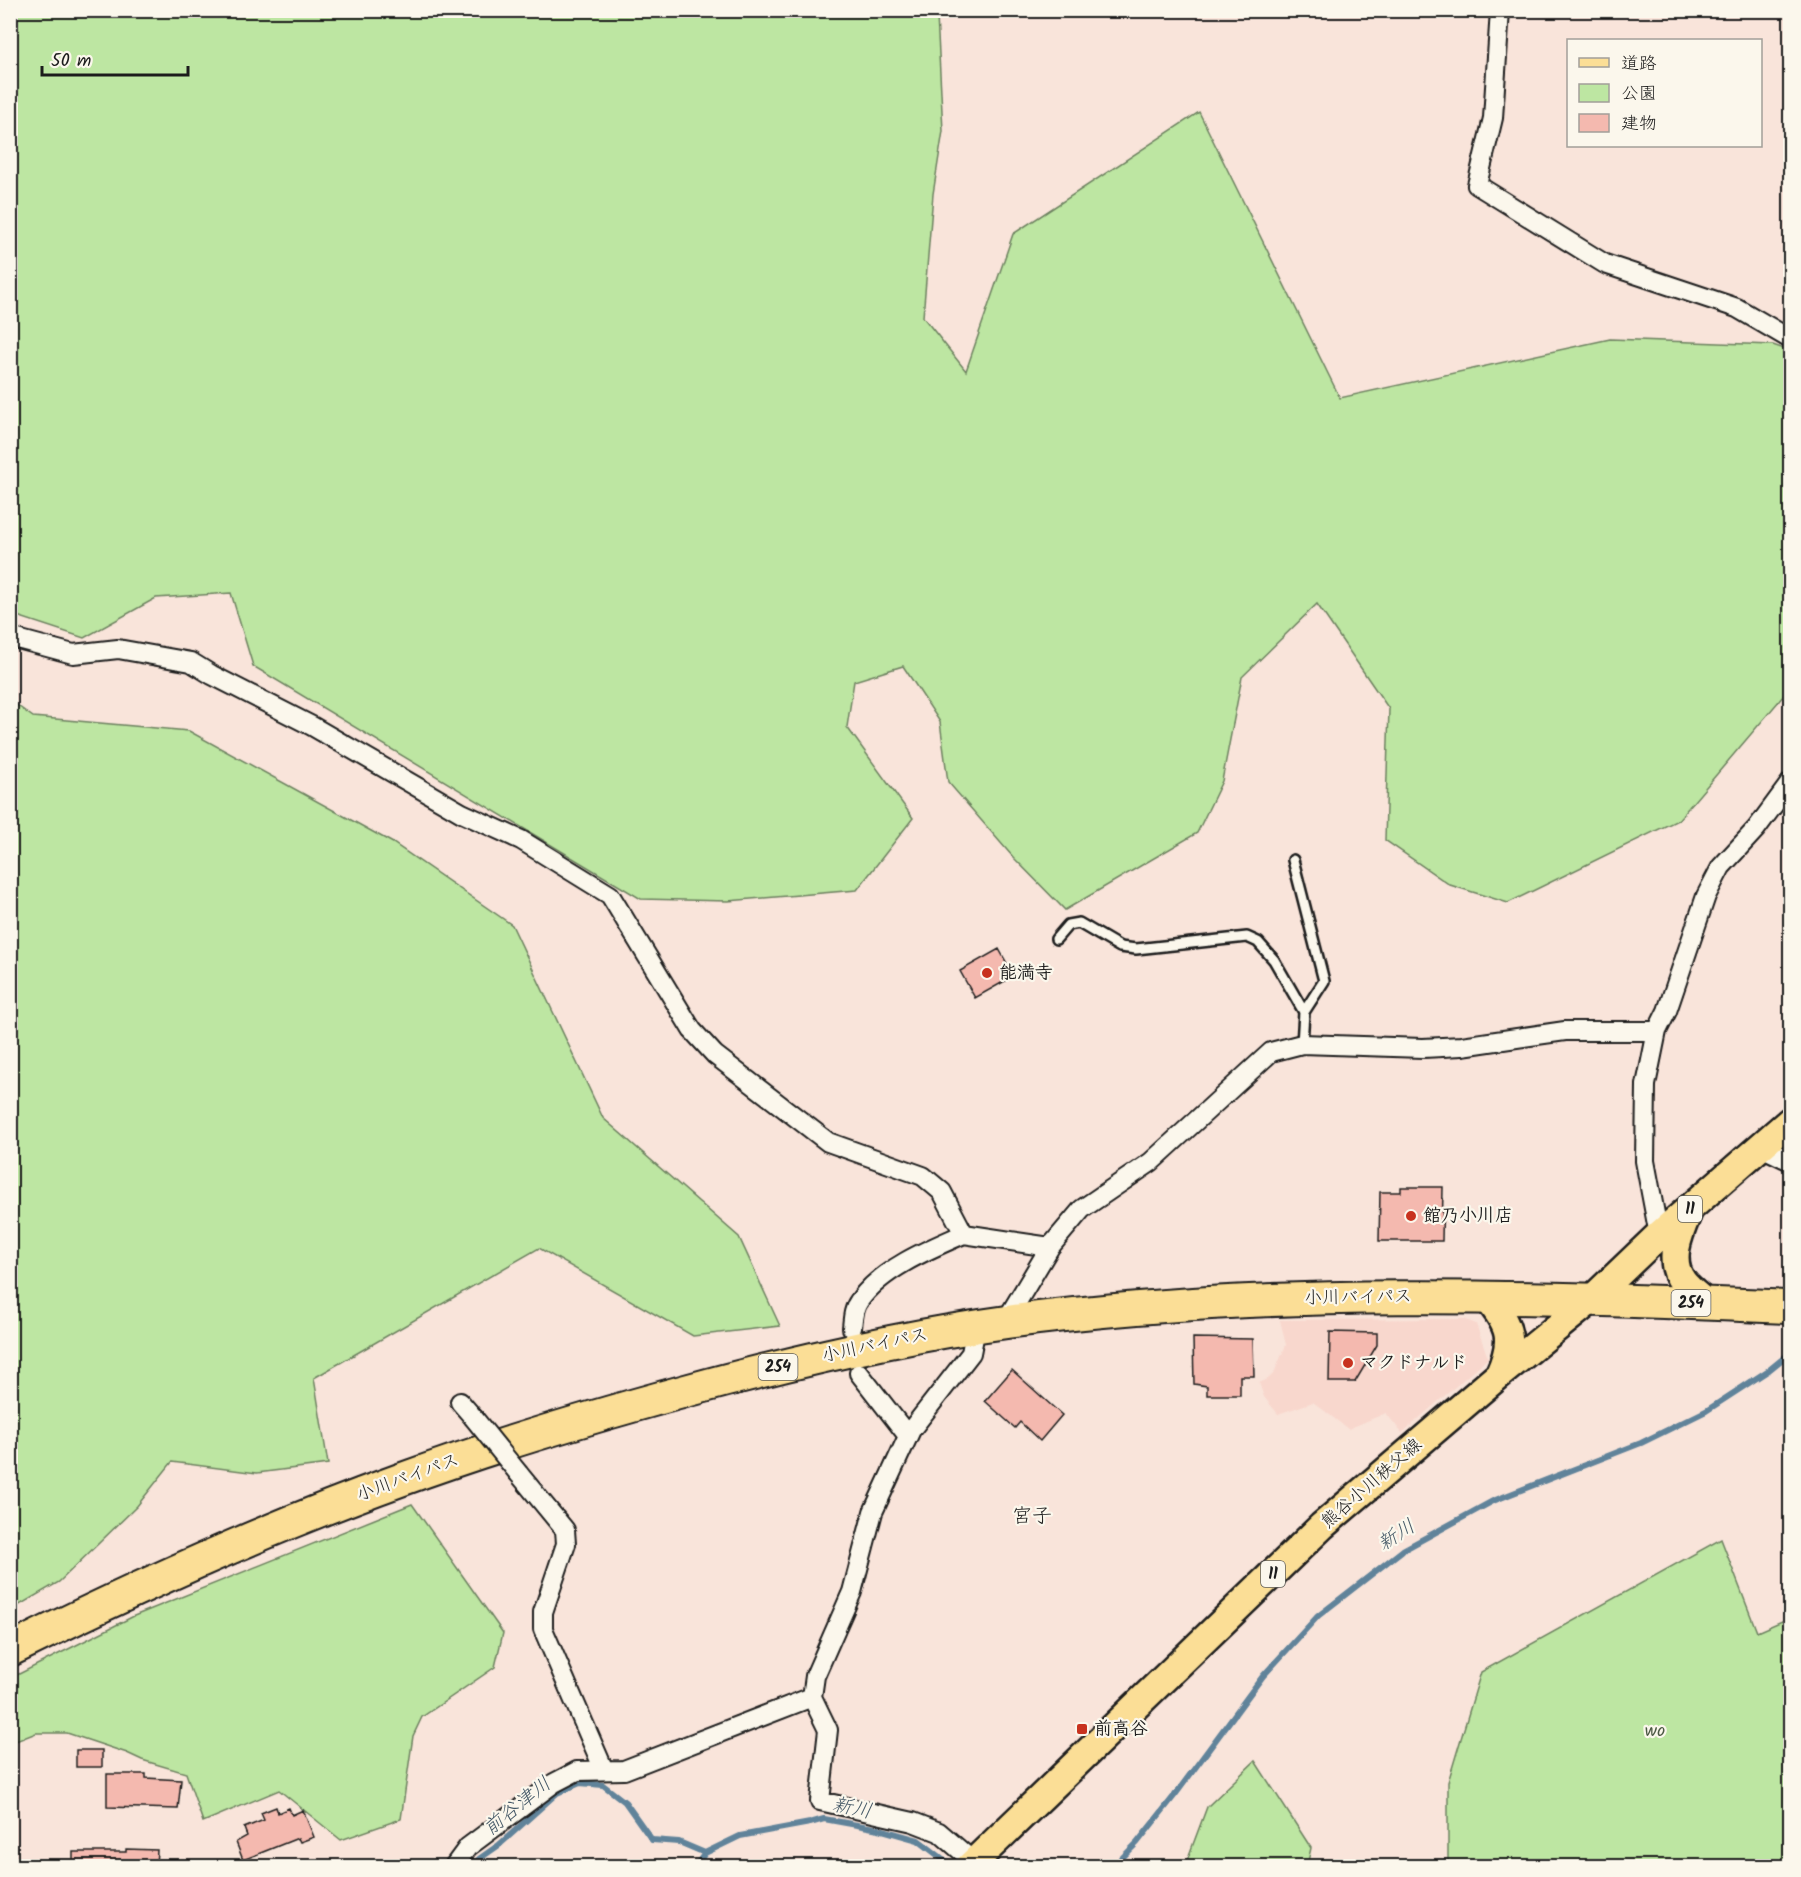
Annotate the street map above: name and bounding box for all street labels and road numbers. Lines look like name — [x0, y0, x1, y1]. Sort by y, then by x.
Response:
road number: 11 — [1678, 1196, 1702, 1222]
street label: 小川バイパス — [1304, 1283, 1412, 1313]
road number: 254 — [1672, 1290, 1710, 1316]
street label: 小川バイパス — [819, 1321, 931, 1371]
road number: 254 — [758, 1354, 798, 1380]
street label: 熊谷小川秩父線 — [1315, 1432, 1429, 1536]
street label: 小川バイパス — [352, 1446, 464, 1510]
road number: 11 — [1261, 1561, 1285, 1587]

